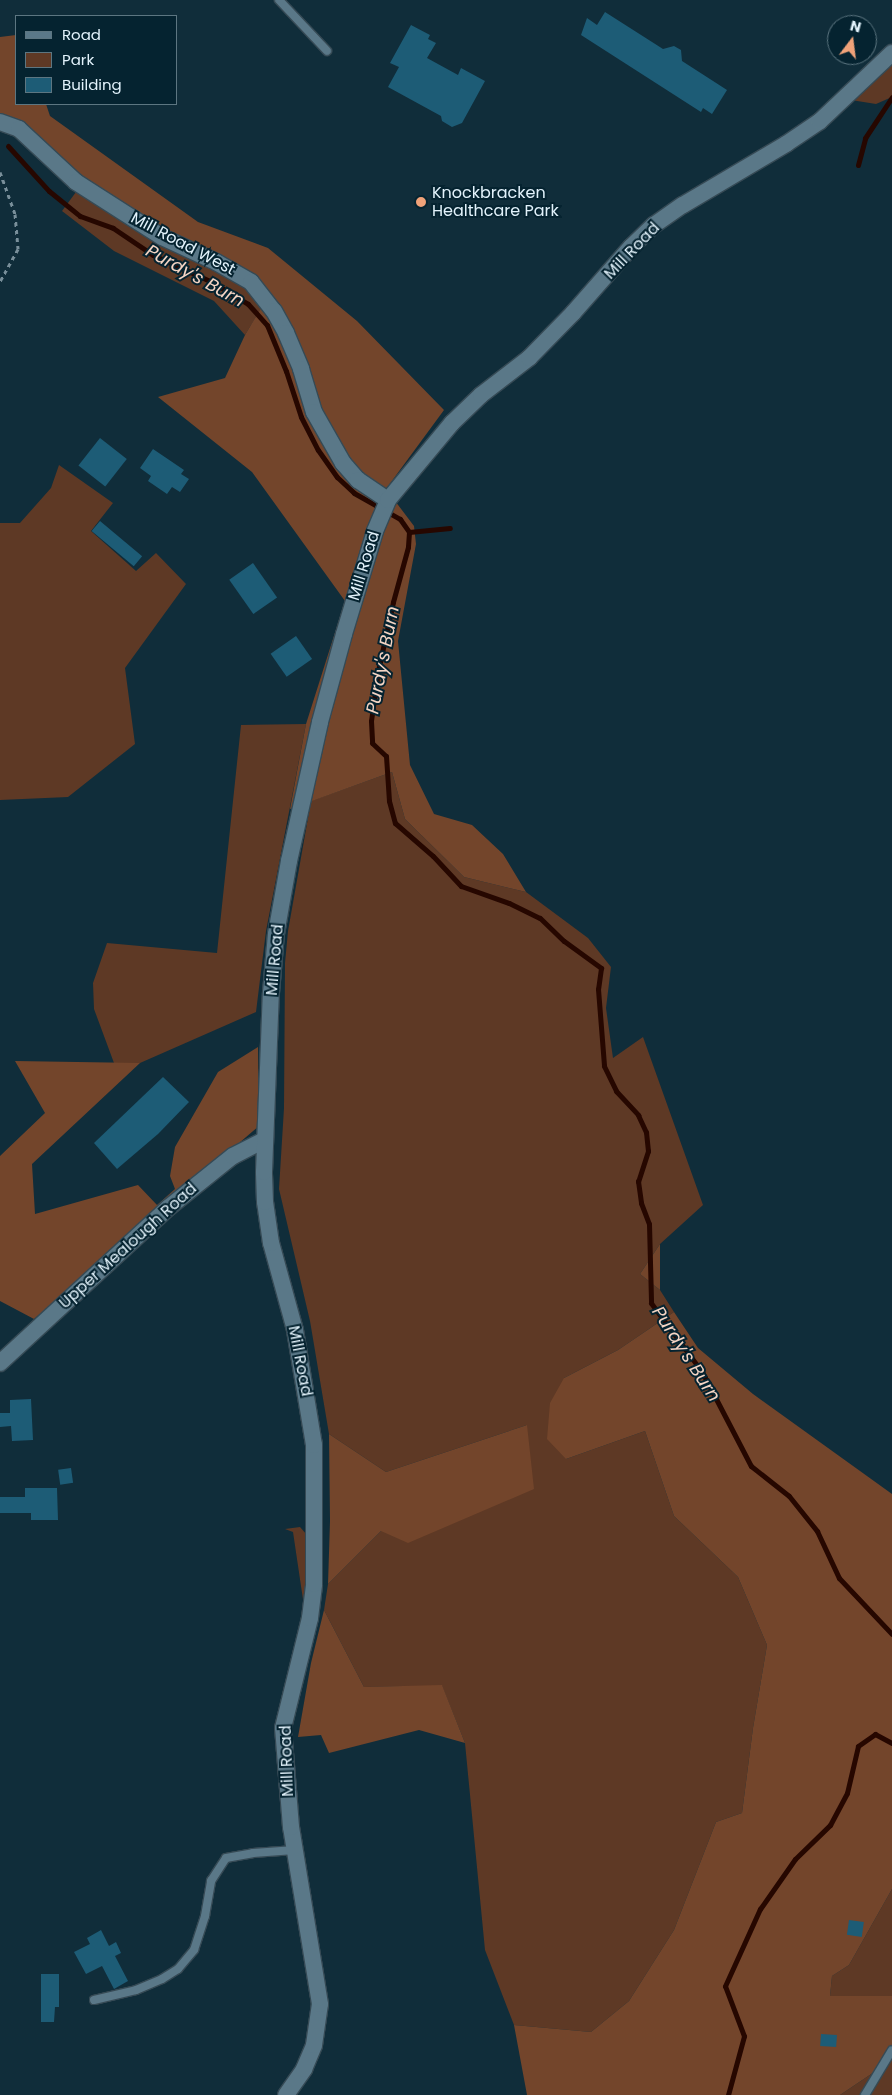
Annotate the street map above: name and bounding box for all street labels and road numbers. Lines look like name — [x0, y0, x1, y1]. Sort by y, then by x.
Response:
street label: Mill Road West — [128, 208, 238, 280]
street label: Mill Road — [600, 219, 664, 283]
street label: Mill Road — [344, 529, 384, 603]
street label: Mill Road — [262, 924, 288, 996]
street label: Upper Mealough Road — [55, 1179, 201, 1313]
street label: Mill Road — [284, 1324, 316, 1398]
street label: Mill Road — [276, 1725, 298, 1797]

